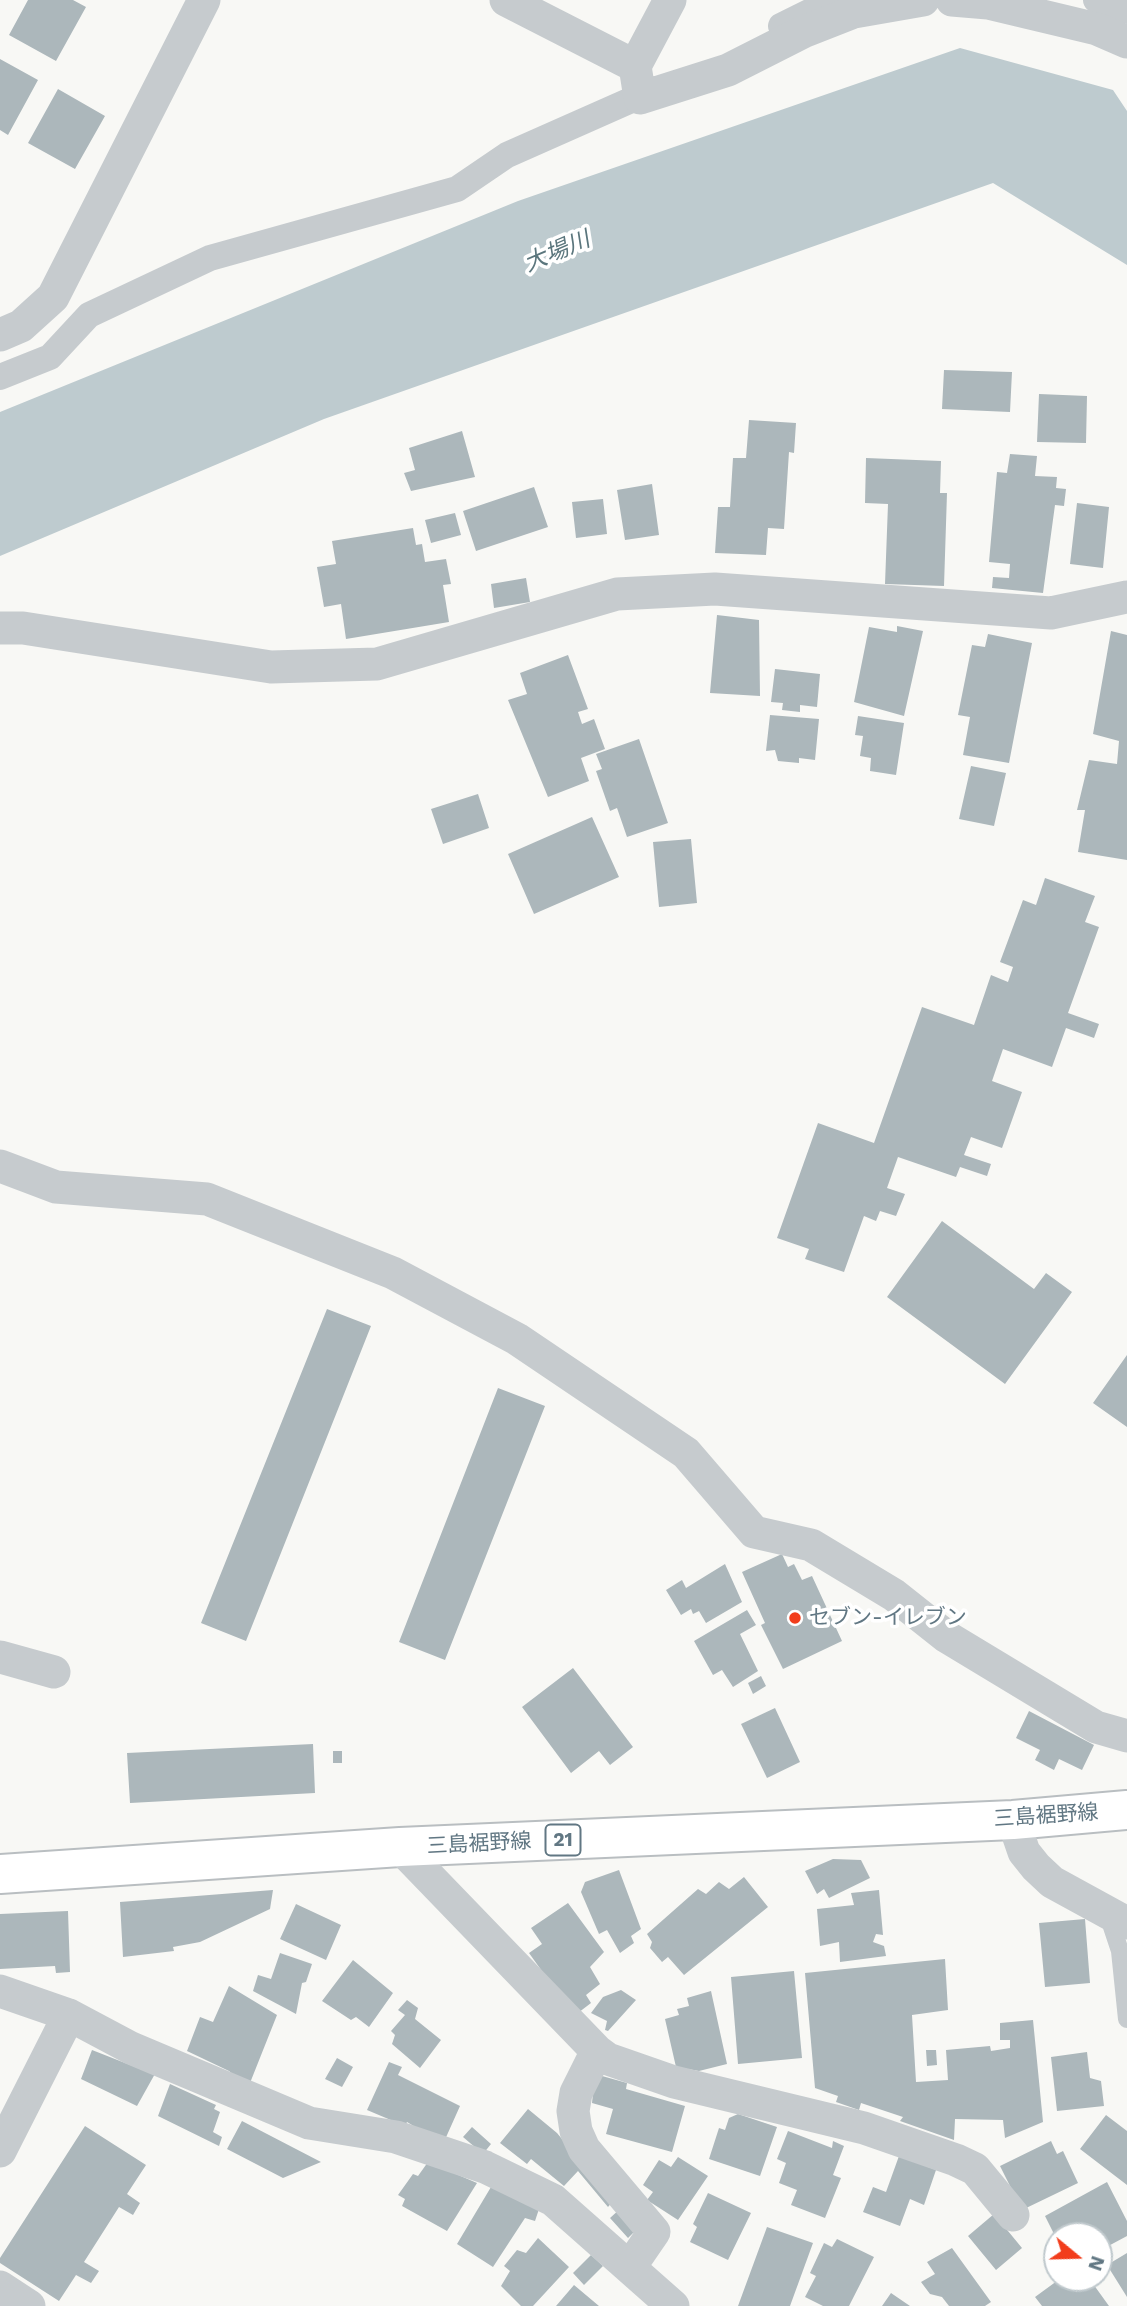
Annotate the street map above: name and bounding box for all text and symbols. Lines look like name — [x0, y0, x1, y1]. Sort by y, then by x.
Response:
water label: 大場川 — [520, 226, 594, 278]
place label: セブン-イレブン — [809, 1605, 967, 1631]
marker: セブン-イレブン — [787, 1610, 803, 1626]
street label: 三島裾野線 — [993, 1800, 1099, 1832]
road number: 21 — [546, 1824, 580, 1856]
street label: 三島裾野線 — [426, 1829, 532, 1859]
north arrow — [1043, 2222, 1113, 2292]
text: N — [1083, 2253, 1110, 2274]

